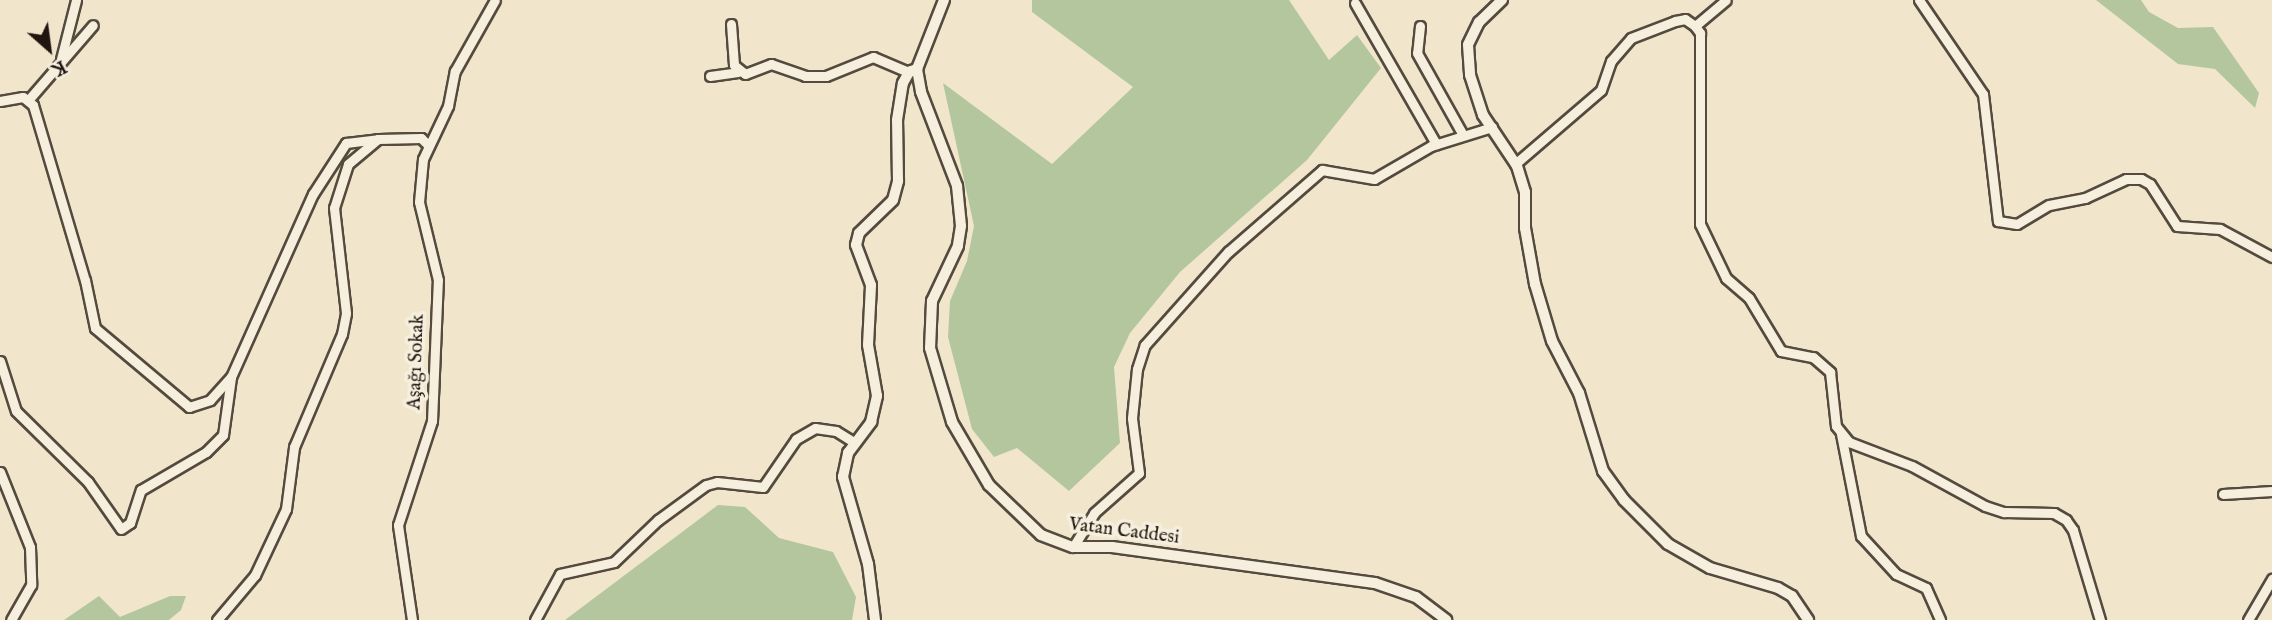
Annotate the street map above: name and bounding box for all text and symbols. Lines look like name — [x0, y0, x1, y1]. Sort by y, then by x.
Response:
north arrow — [14, 14, 84, 84]
text: K — [47, 54, 71, 81]
street label: Aşağı Sokak — [404, 314, 430, 410]
street label: Vatan Caddesi — [1068, 514, 1180, 550]

